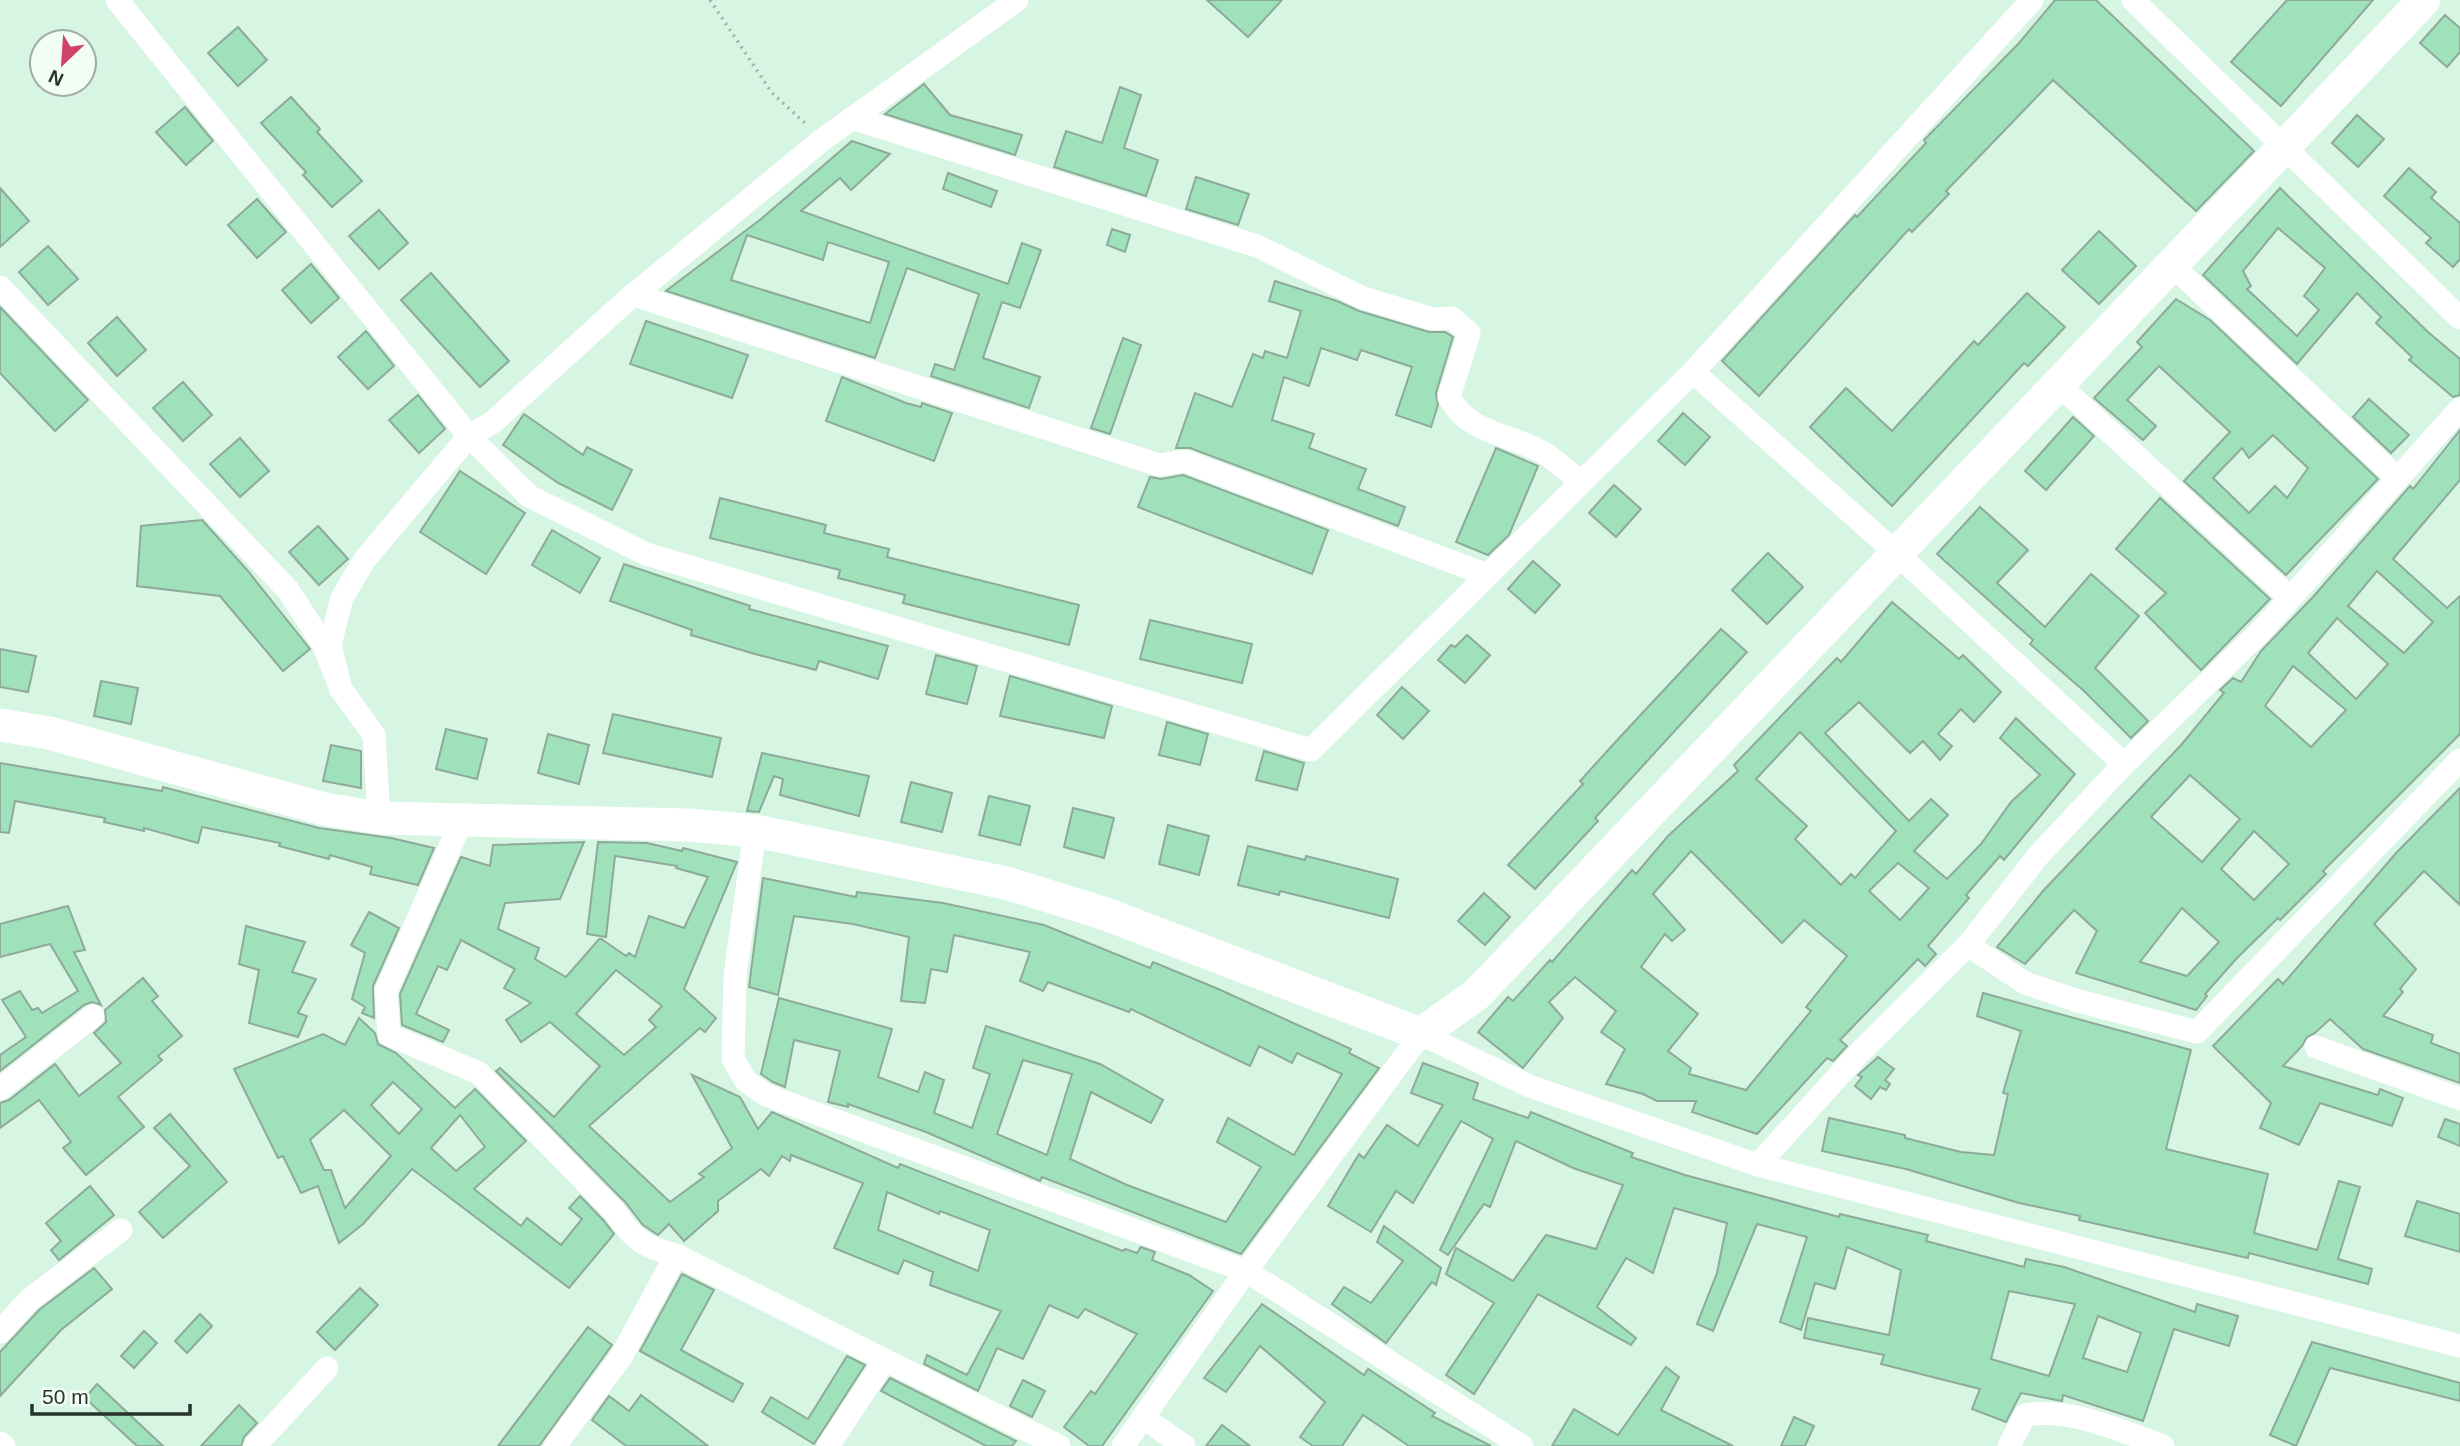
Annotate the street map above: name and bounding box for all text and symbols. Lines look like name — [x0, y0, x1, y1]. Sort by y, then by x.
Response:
north arrow — [28, 28, 98, 98]
text: N — [45, 66, 67, 90]
scale bar — [32, 1372, 189, 1416]
text: 50 m — [42, 1385, 89, 1408]

